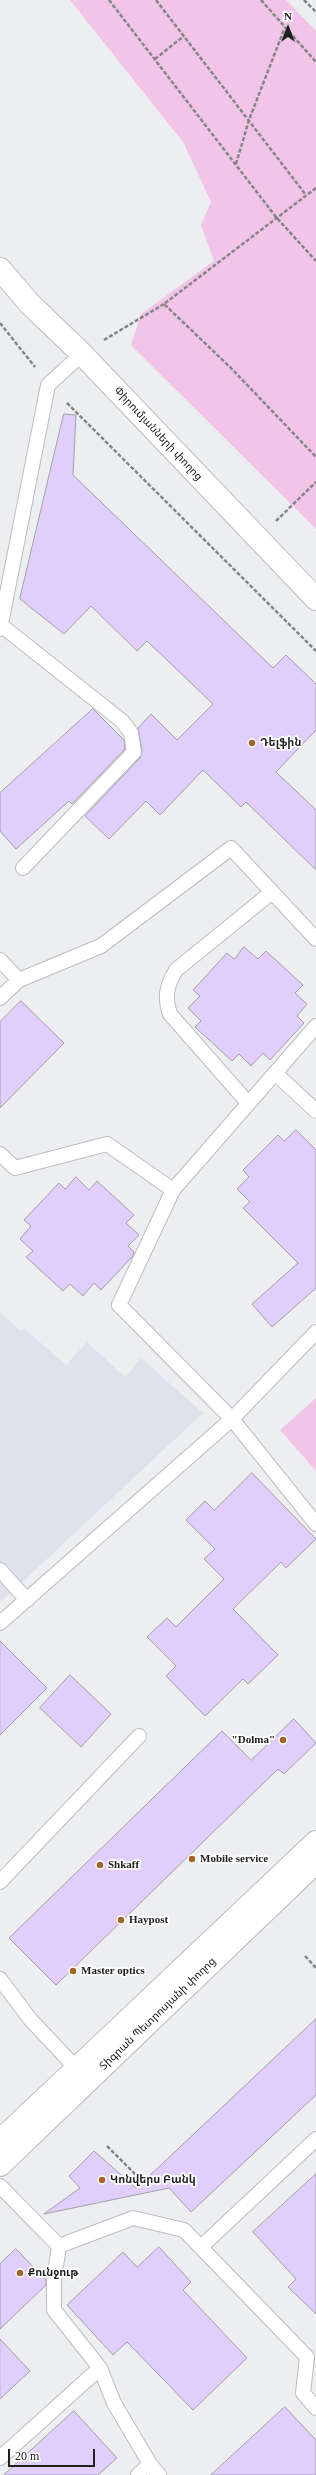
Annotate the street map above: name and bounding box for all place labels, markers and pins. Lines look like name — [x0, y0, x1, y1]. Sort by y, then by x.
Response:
place label: Դելֆին — [260, 736, 301, 750]
marker: Դելֆին — [247, 738, 257, 748]
place label: "Dolma" — [232, 1733, 275, 1747]
marker: "Dolma" — [278, 1735, 288, 1745]
place label: Mobile service — [200, 1852, 268, 1866]
marker: Mobile service — [187, 1854, 197, 1864]
place label: Shkaff — [108, 1858, 139, 1872]
marker: Shkaff — [95, 1860, 105, 1870]
place label: Haypost — [129, 1913, 168, 1927]
marker: Haypost — [116, 1915, 126, 1925]
place label: Master optics — [81, 1964, 145, 1978]
marker: Master optics — [68, 1966, 78, 1976]
place label: Կոնվերս Բանկ — [110, 2173, 196, 2187]
marker: Կոնվերս Բանկ — [97, 2175, 107, 2185]
place label: Քունջութ — [28, 2266, 79, 2280]
marker: Քունջութ — [15, 2268, 25, 2278]

